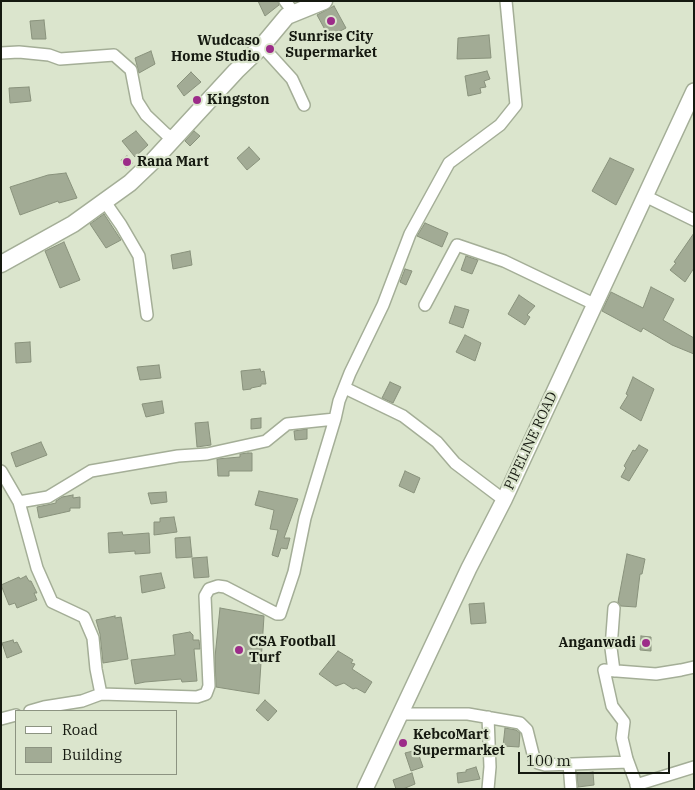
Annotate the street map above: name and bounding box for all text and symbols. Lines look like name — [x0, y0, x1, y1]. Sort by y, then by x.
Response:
marker: Sunrise City Supermarket — [325, 15, 337, 27]
place label: Sunrise City Supermarket — [285, 29, 377, 62]
place label: Wudcaso Home Studio — [171, 33, 260, 65]
marker: Wudcaso Home Studio — [264, 43, 276, 55]
place label: Kingston — [207, 92, 269, 108]
marker: Kingston — [191, 94, 203, 106]
place label: Rana Mart — [137, 154, 209, 170]
marker: Rana Mart — [121, 156, 133, 168]
street label: PIPELINE ROAD — [501, 389, 561, 493]
place label: CSA Football Turf — [249, 634, 336, 666]
place label: Anganwadi — [558, 635, 636, 651]
marker: Anganwadi — [640, 637, 652, 649]
marker: CSA Football Turf — [233, 644, 245, 656]
legend — [15, 710, 178, 775]
text: Road — [62, 720, 98, 739]
place label: KebcoMart Supermarket — [413, 727, 505, 760]
marker: KebcoMart Supermarket — [397, 737, 409, 749]
scale bar — [520, 742, 672, 774]
text: Building — [62, 745, 122, 764]
text: 100 m — [526, 751, 571, 770]

